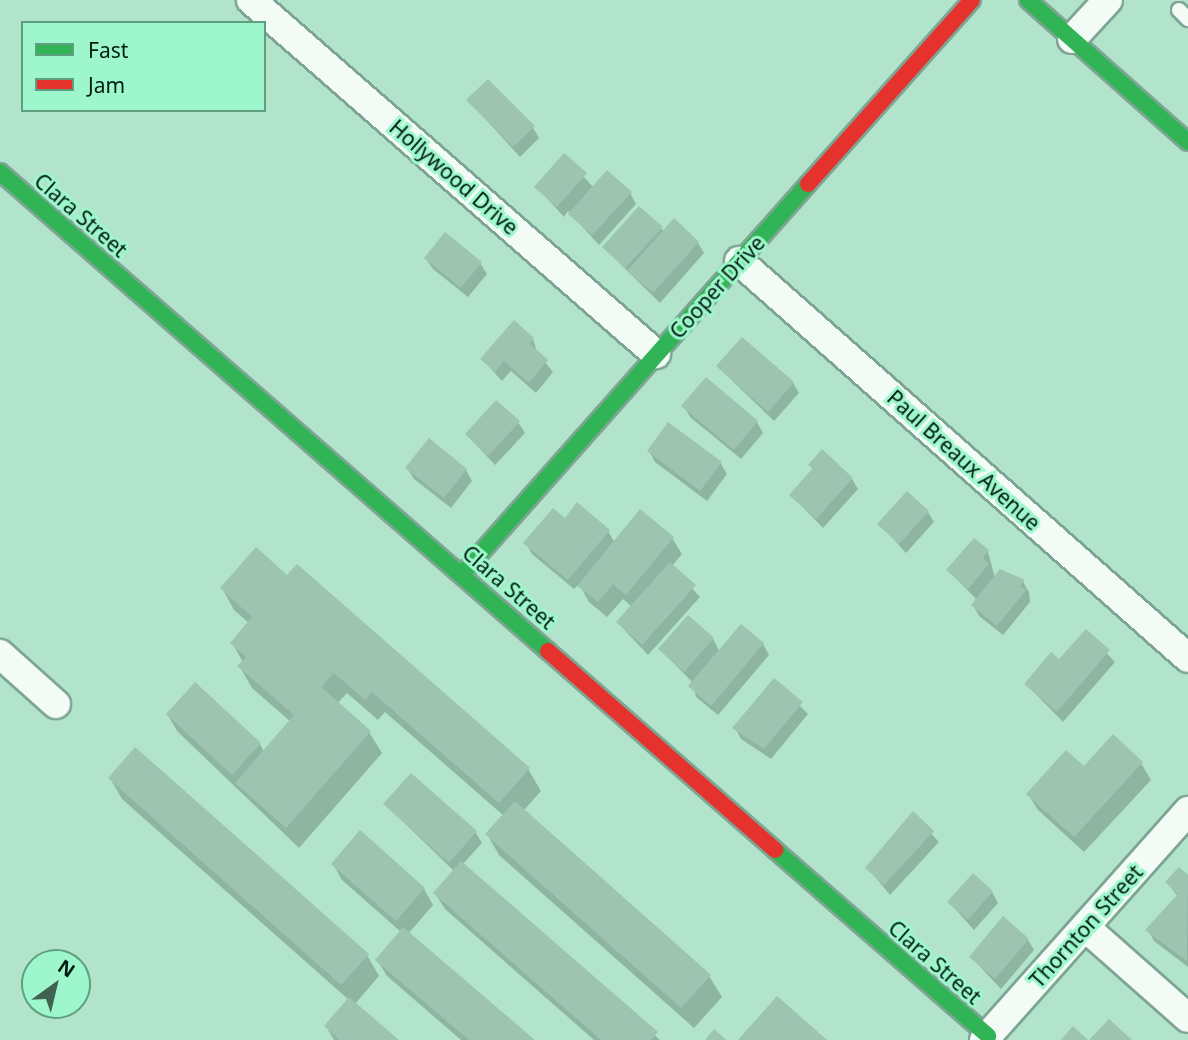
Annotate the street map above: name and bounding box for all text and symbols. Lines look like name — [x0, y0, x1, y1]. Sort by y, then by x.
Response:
legend — [21, 21, 266, 112]
text: Fast — [88, 36, 128, 64]
text: Jam — [88, 71, 125, 99]
street label: Hollywood Drive — [385, 114, 523, 240]
street label: Clara Street — [29, 168, 133, 262]
street label: Cooper Drive — [664, 230, 770, 344]
street label: Paul Breaux Avenue — [882, 385, 1046, 535]
street label: Clara Street — [457, 540, 561, 634]
street label: Thornton Street — [1024, 859, 1148, 993]
street label: Clara Street — [883, 915, 987, 1009]
north arrow — [21, 949, 91, 1019]
text: N — [53, 953, 80, 983]

